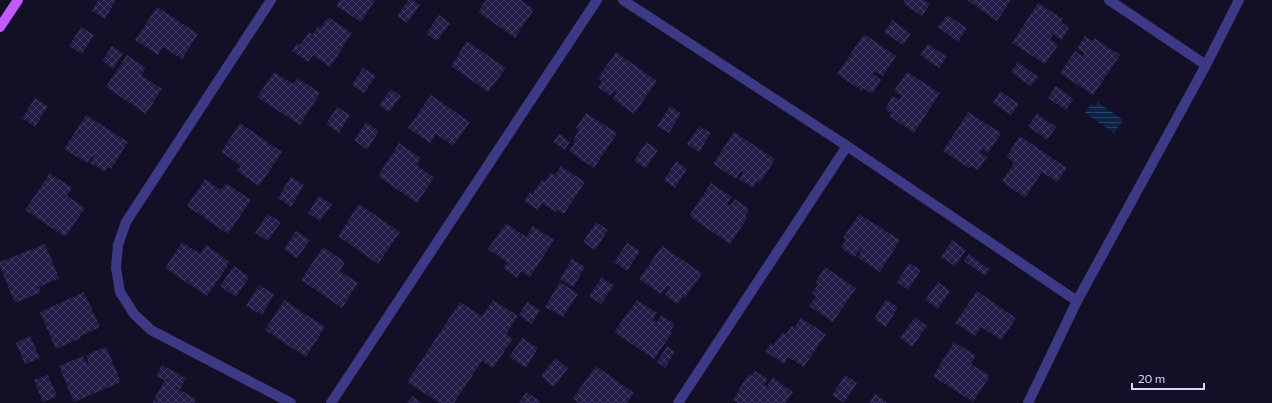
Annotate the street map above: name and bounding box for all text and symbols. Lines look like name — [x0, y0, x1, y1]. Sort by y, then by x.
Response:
scale bar — [1132, 365, 1204, 391]
text: 20 m — [1138, 371, 1165, 385]

